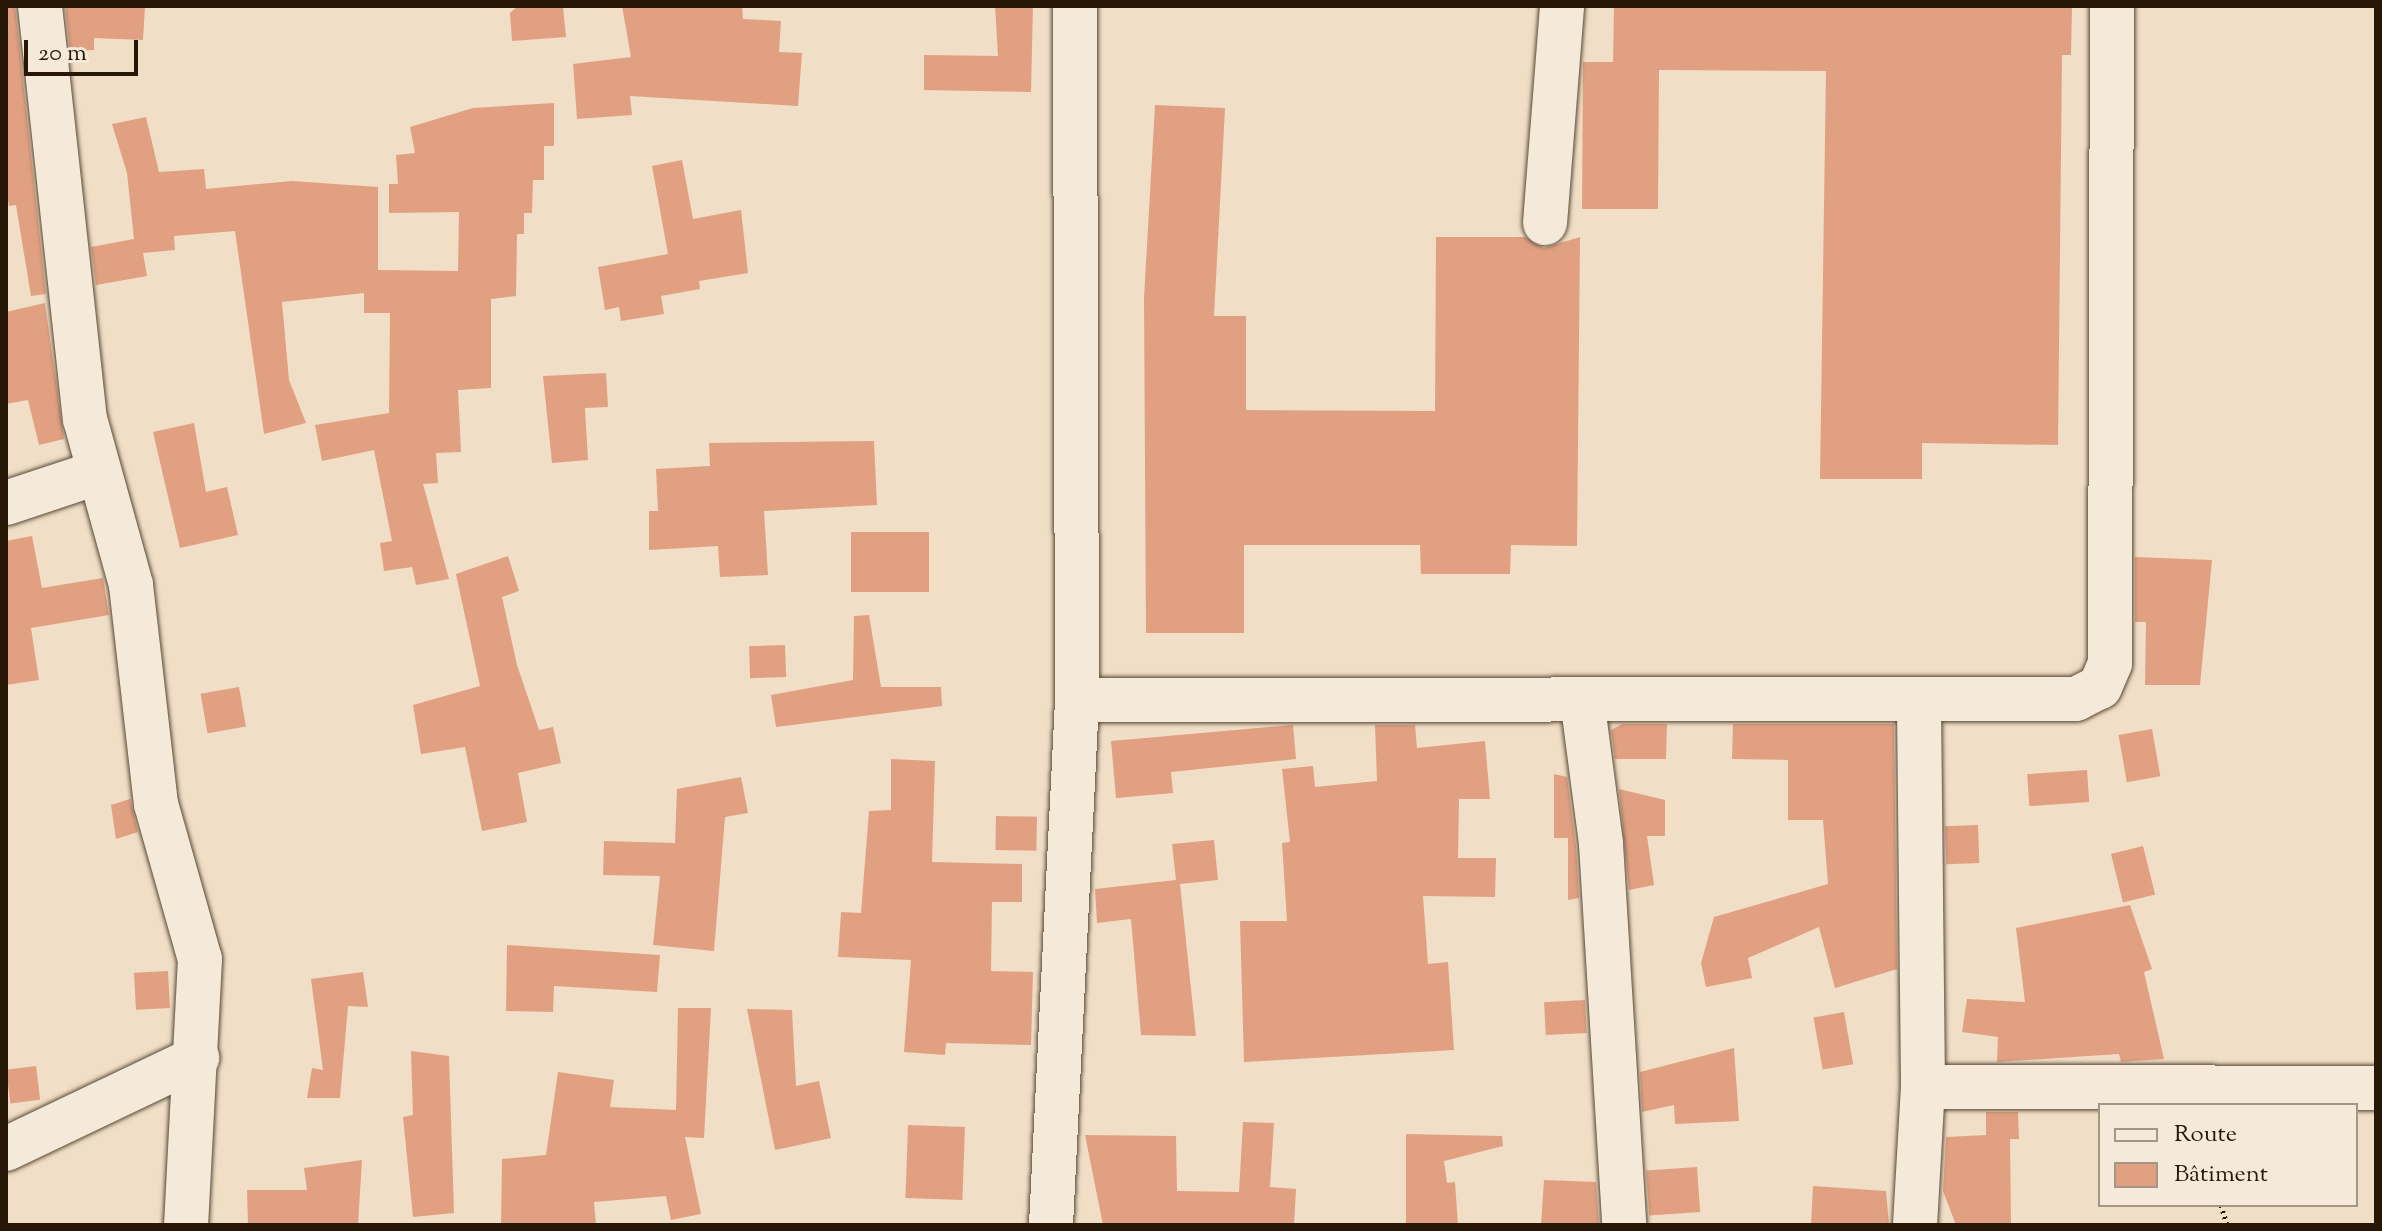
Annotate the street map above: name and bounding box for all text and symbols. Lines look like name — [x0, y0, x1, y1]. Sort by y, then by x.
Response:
scale bar — [28, 24, 142, 74]
text: 20 m — [38, 37, 87, 71]
legend — [2098, 1103, 2358, 1207]
text: Route — [2174, 1118, 2237, 1152]
text: Bâtiment — [2174, 1158, 2268, 1192]

